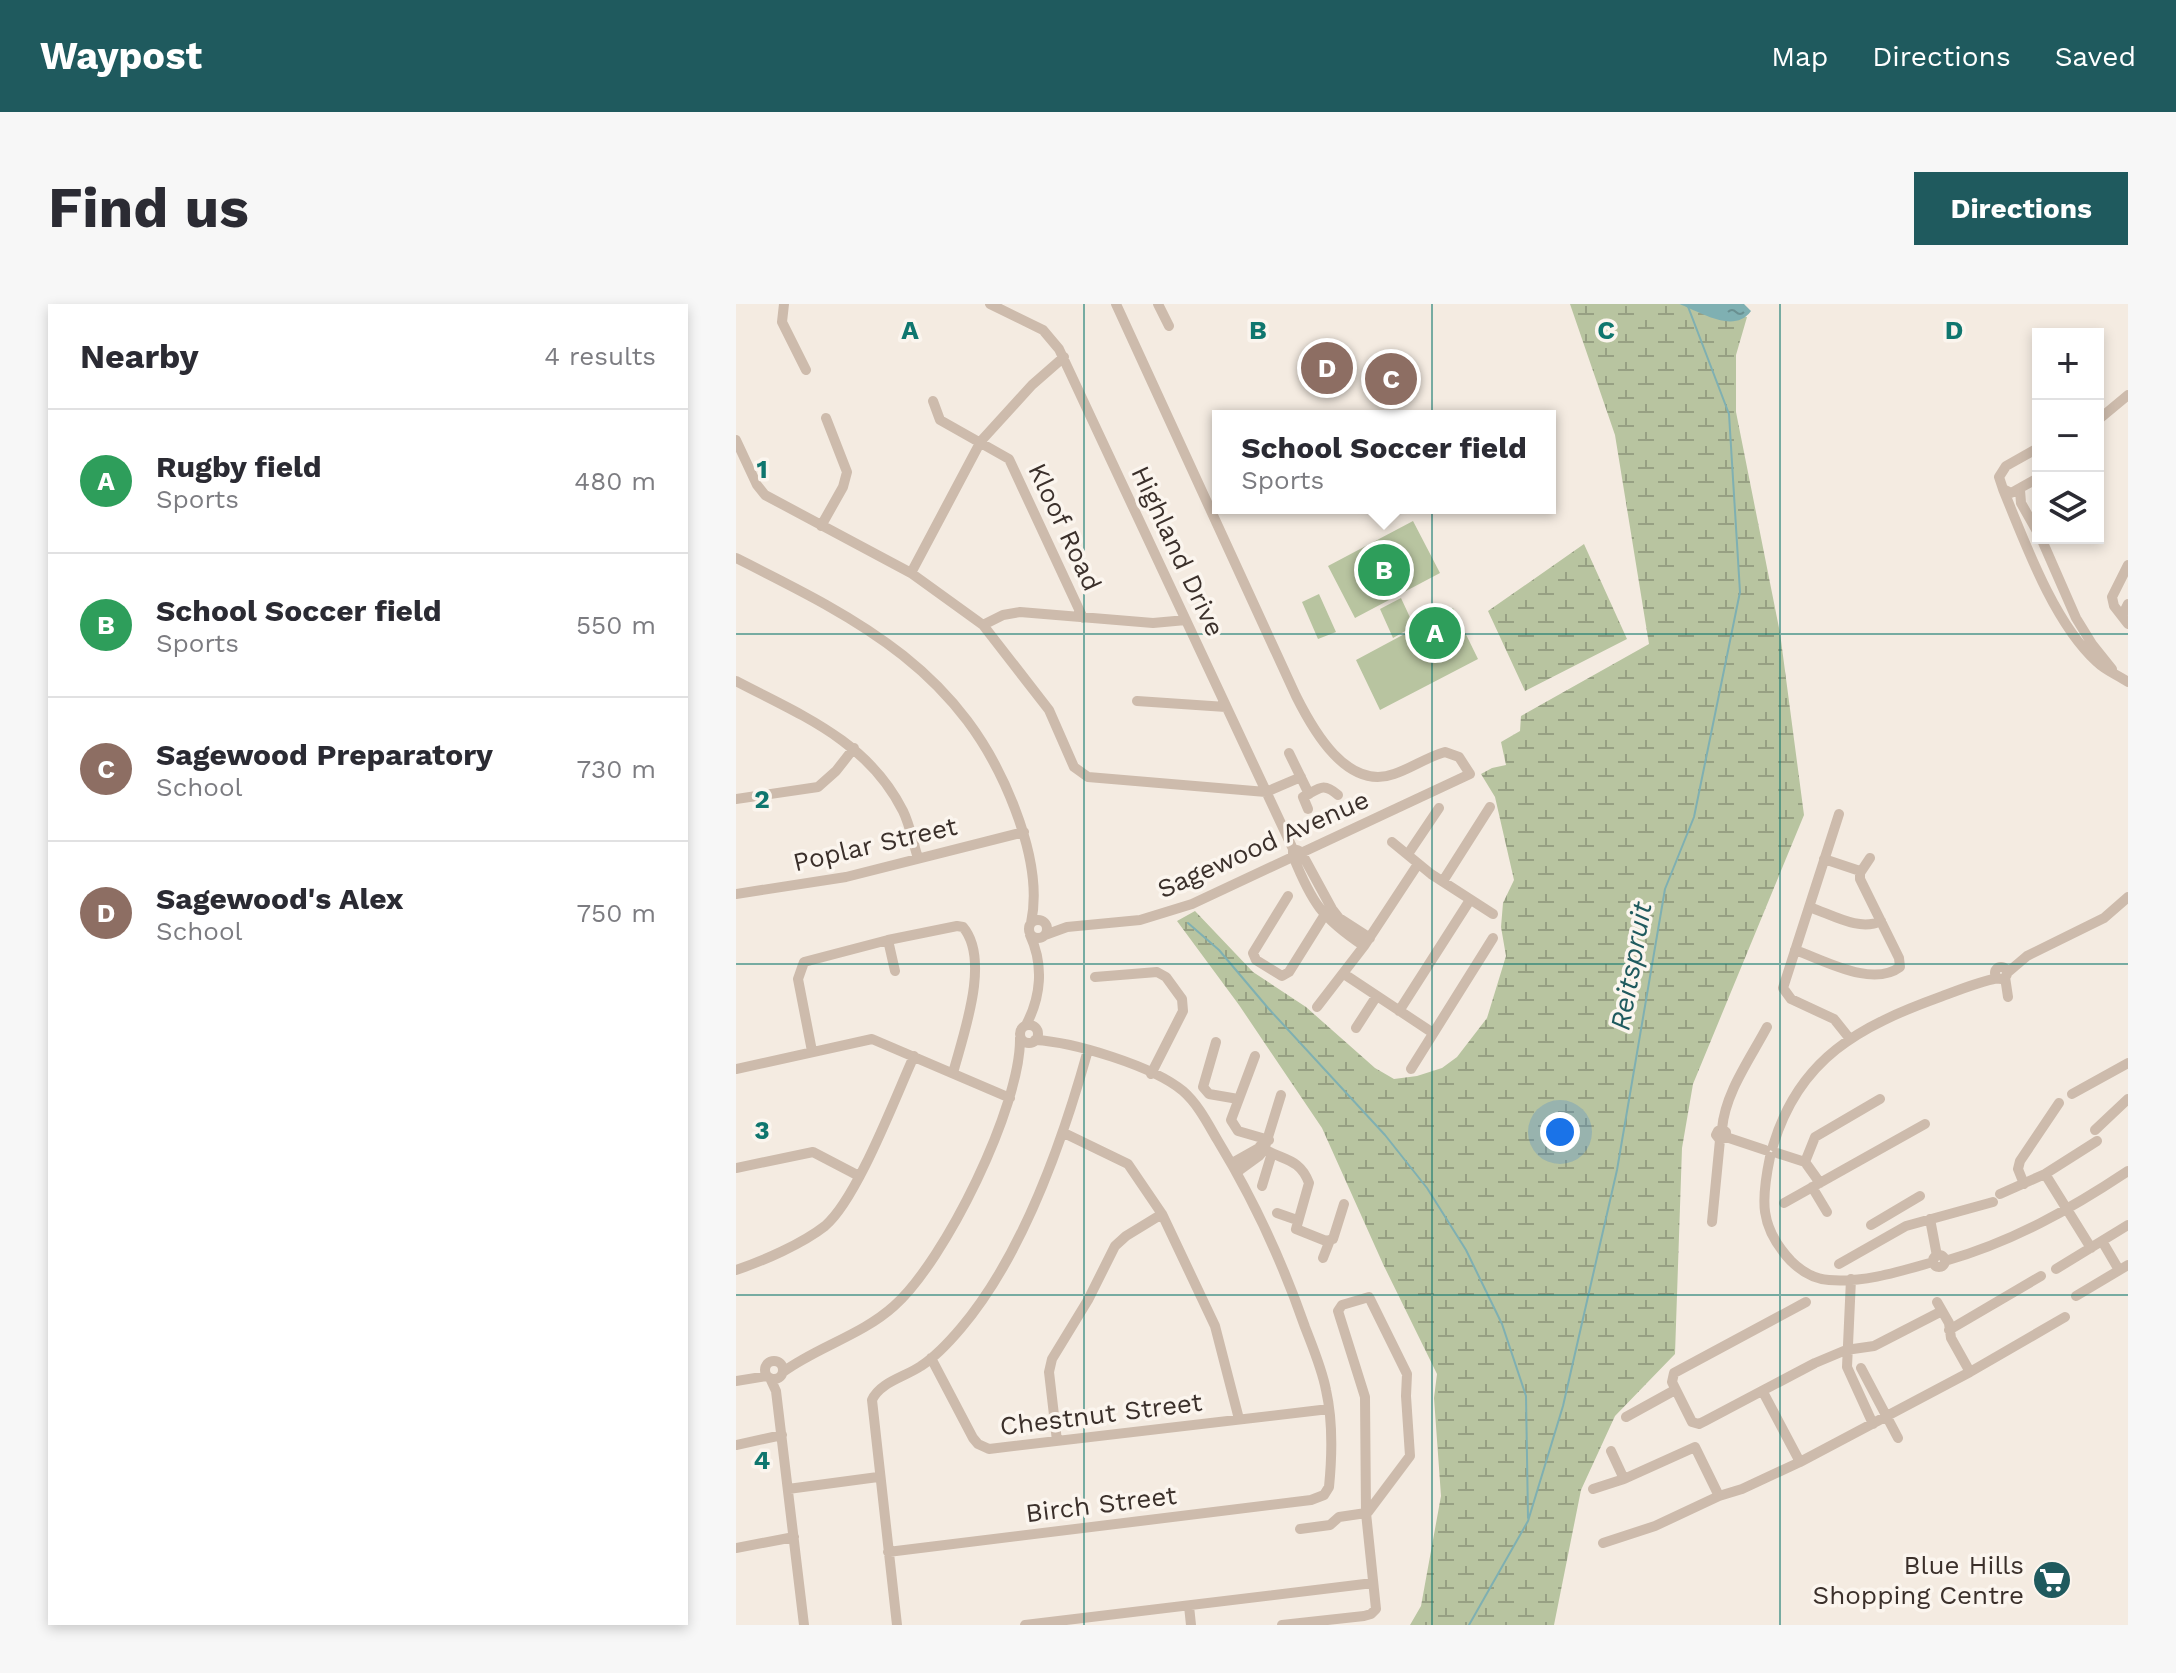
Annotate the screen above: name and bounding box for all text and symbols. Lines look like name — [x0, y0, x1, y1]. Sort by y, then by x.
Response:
text: Waypost — [40, 34, 202, 78]
text: Map — [1771, 40, 1828, 73]
text: Directions — [1872, 40, 2011, 73]
text: Saved — [2055, 40, 2136, 73]
button: Directions — [1914, 172, 2128, 245]
text: Find us — [48, 175, 249, 241]
text: A — [901, 315, 919, 345]
text: B — [1249, 315, 1267, 345]
text: C — [1597, 315, 1615, 345]
text: D — [1945, 315, 1963, 345]
map controls — [2032, 328, 2104, 544]
button: + — [2032, 328, 2104, 400]
text: Nearby — [80, 336, 199, 376]
pin: D — [1301, 338, 1353, 398]
text: 4 results — [544, 341, 656, 371]
pin: C — [1365, 349, 1417, 409]
button: − — [2032, 400, 2104, 472]
popup — [1212, 410, 1556, 514]
text: School Soccer field — [1241, 430, 1527, 465]
text: Rugby field — [156, 449, 322, 484]
text: 1 — [756, 454, 768, 484]
street label: Kloof Road — [1022, 458, 1108, 596]
street label: Highland Drive — [1125, 461, 1231, 641]
text: Sports — [1241, 465, 1324, 495]
text: A — [97, 466, 115, 496]
text: 480 m — [574, 466, 656, 496]
button: layers — [2032, 472, 2104, 544]
text: Sports — [156, 484, 239, 514]
pin: B — [1358, 540, 1410, 600]
text: School Soccer field — [156, 593, 442, 628]
pin: A — [1409, 603, 1461, 663]
text: B — [97, 610, 115, 640]
text: 550 m — [576, 610, 656, 640]
text: Sports — [156, 628, 239, 658]
text: Sagewood Preparatory — [156, 737, 493, 772]
text: C — [97, 754, 115, 784]
text: 730 m — [576, 754, 656, 784]
text: School — [156, 772, 242, 802]
text: 2 — [754, 784, 770, 814]
street label: Sagewood Avenue — [1153, 784, 1373, 904]
street label: Poplar Street — [790, 811, 960, 877]
text: Sagewood's Alex — [156, 881, 404, 916]
text: D — [97, 898, 115, 928]
text: 750 m — [576, 898, 656, 928]
water label: Reitspruit — [1604, 899, 1659, 1033]
text: School — [156, 916, 242, 946]
your location — [1540, 1112, 1580, 1152]
text: 3 — [754, 1115, 770, 1145]
street label: Chestnut Street — [998, 1387, 1204, 1441]
text: 4 — [754, 1445, 771, 1475]
street label: Birch Street — [1024, 1480, 1178, 1528]
place label: Blue Hills Shopping Centre — [1812, 1550, 2024, 1610]
supermarket icon: Blue Hills Shopping Centre — [2031, 1559, 2073, 1601]

